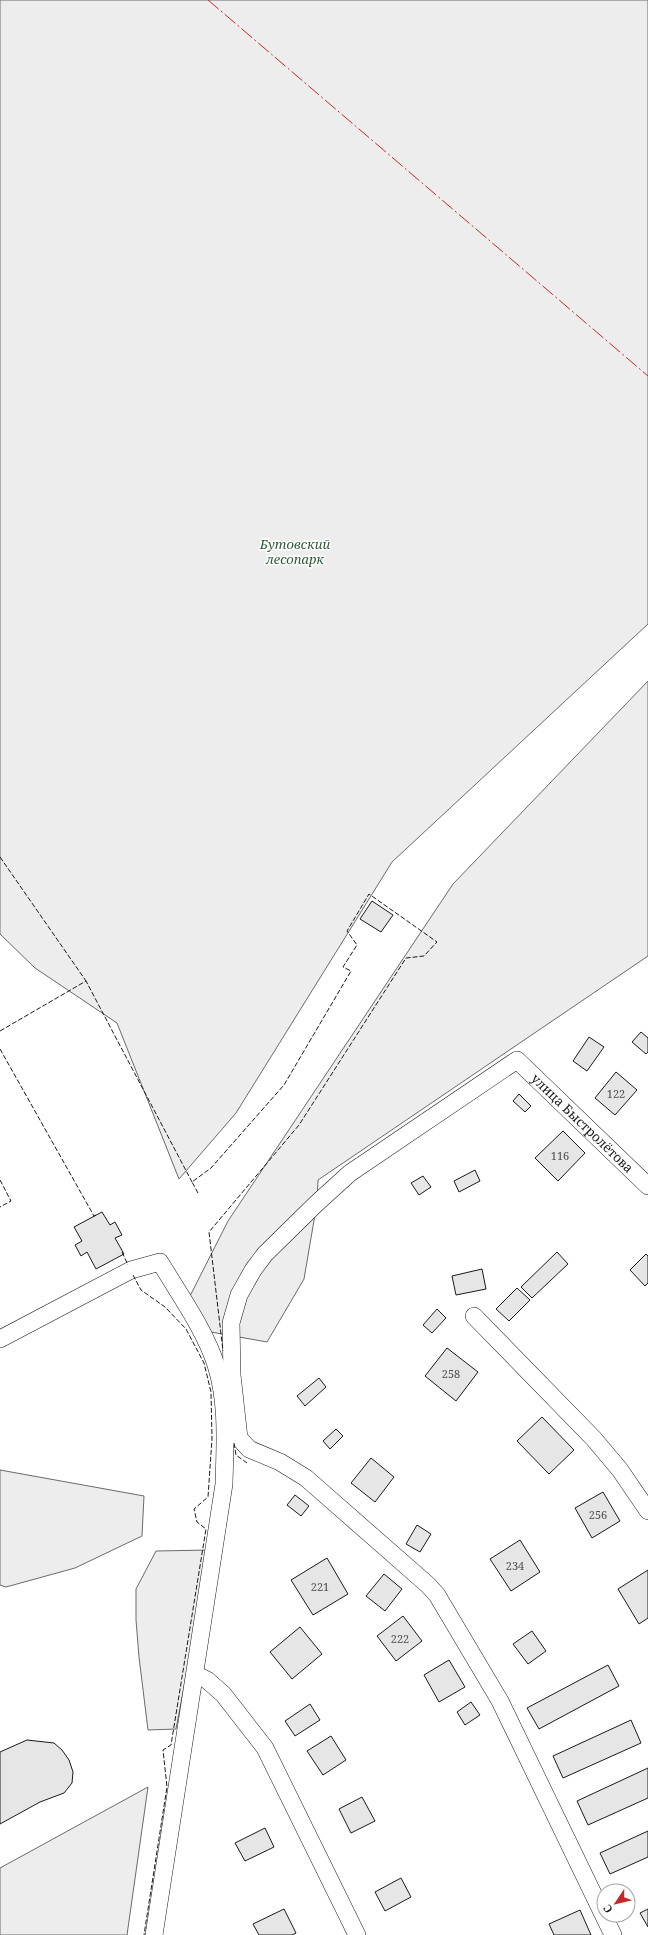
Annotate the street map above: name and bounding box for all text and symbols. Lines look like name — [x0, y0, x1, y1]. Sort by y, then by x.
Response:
park label: Бутовский лесопарк — [259, 535, 330, 568]
street label: улица Быстролётова — [527, 1070, 638, 1176]
house number: 122 — [607, 1086, 625, 1101]
house number: 116 — [551, 1148, 569, 1163]
house number: 258 — [442, 1366, 460, 1381]
house number: 256 — [589, 1507, 607, 1522]
house number: 234 — [506, 1558, 524, 1573]
house number: 221 — [311, 1579, 329, 1594]
house number: 222 — [391, 1631, 409, 1646]
north arrow — [596, 1883, 636, 1923]
text: С — [599, 1902, 616, 1916]

